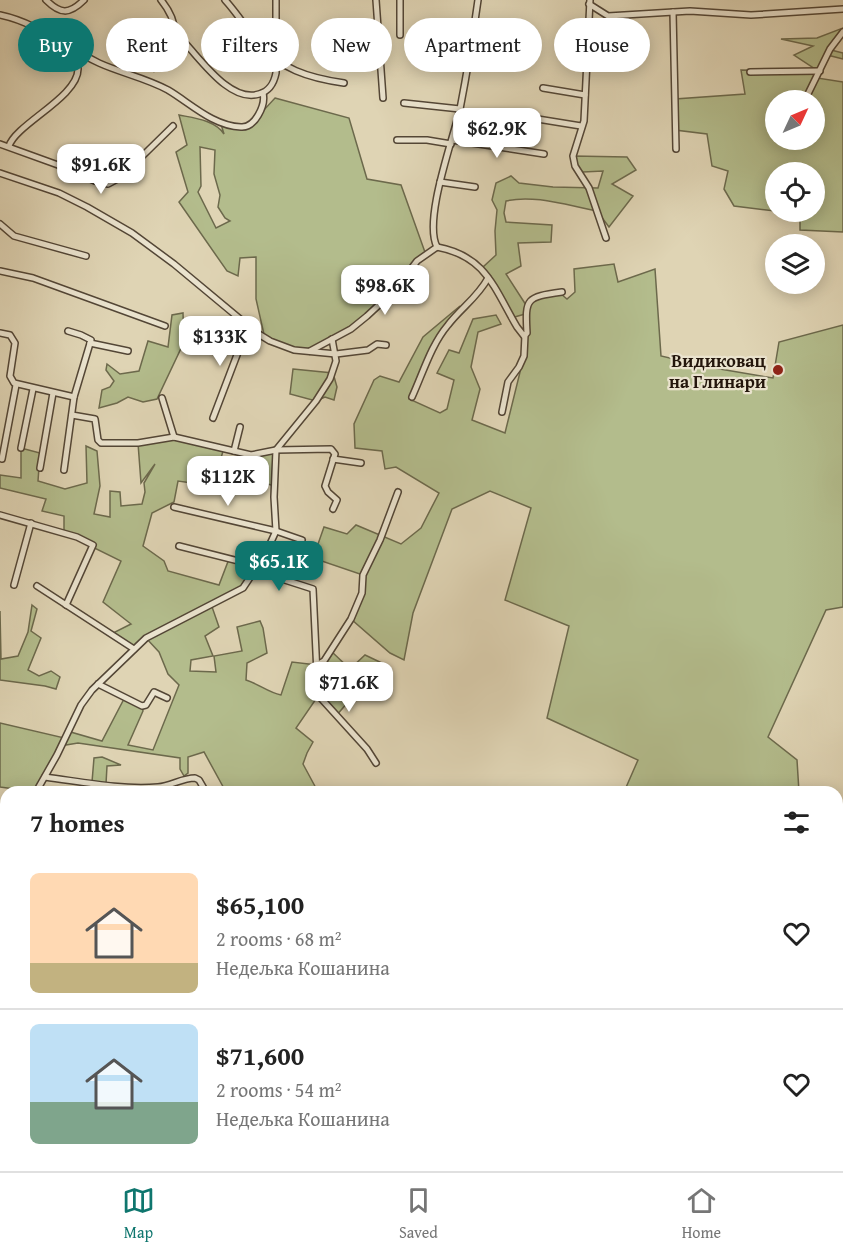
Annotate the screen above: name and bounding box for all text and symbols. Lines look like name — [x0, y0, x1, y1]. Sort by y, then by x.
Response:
chip: Buy — [18, 18, 94, 72]
chip: Rent — [106, 18, 189, 72]
chip: Filters — [201, 18, 299, 72]
chip: New — [311, 18, 392, 72]
chip: Apartment — [404, 18, 542, 72]
chip: House — [554, 18, 650, 72]
north arrow — [765, 90, 825, 150]
map controls — [765, 90, 825, 294]
pin: $62.9K — [448, 108, 546, 159]
text: $62.9K — [467, 113, 527, 142]
pin: $91.6K — [52, 144, 150, 195]
text: $91.6K — [71, 149, 131, 178]
button: locate — [765, 162, 825, 222]
button: layers — [765, 234, 825, 294]
pin: $98.6K — [336, 265, 434, 316]
text: $98.6K — [355, 270, 415, 299]
pin: $133K — [178, 316, 262, 367]
text: $133K — [193, 321, 247, 350]
place label: Видиковац на Глинари — [669, 347, 767, 395]
marker: Видиковац на Глинари — [771, 363, 785, 377]
pin: $112K — [186, 456, 270, 507]
text: $112K — [201, 461, 255, 490]
pin: $65.1K — [230, 541, 328, 592]
text: $65.1K — [249, 546, 309, 575]
pin: $71.6K — [300, 662, 398, 713]
text: $71.6K — [319, 667, 379, 696]
text: 7 homes — [30, 803, 125, 842]
icon: filters — [780, 806, 813, 839]
text: $65,100 — [216, 885, 304, 924]
icon: home — [78, 897, 150, 969]
icon: heart — [780, 917, 813, 950]
text: 2 rooms · 68 m² — [216, 924, 342, 953]
text: Недељка Кошанина — [216, 953, 390, 982]
text: $71,600 — [216, 1036, 304, 1075]
icon: home — [78, 1048, 150, 1120]
icon: heart — [780, 1068, 813, 1101]
text: 2 rooms · 54 m² — [216, 1075, 342, 1104]
text: Недељка Кошанина — [216, 1104, 390, 1133]
tab: Map — [122, 1184, 155, 1244]
tab: Saved — [399, 1184, 438, 1244]
tab: Home — [682, 1184, 721, 1244]

